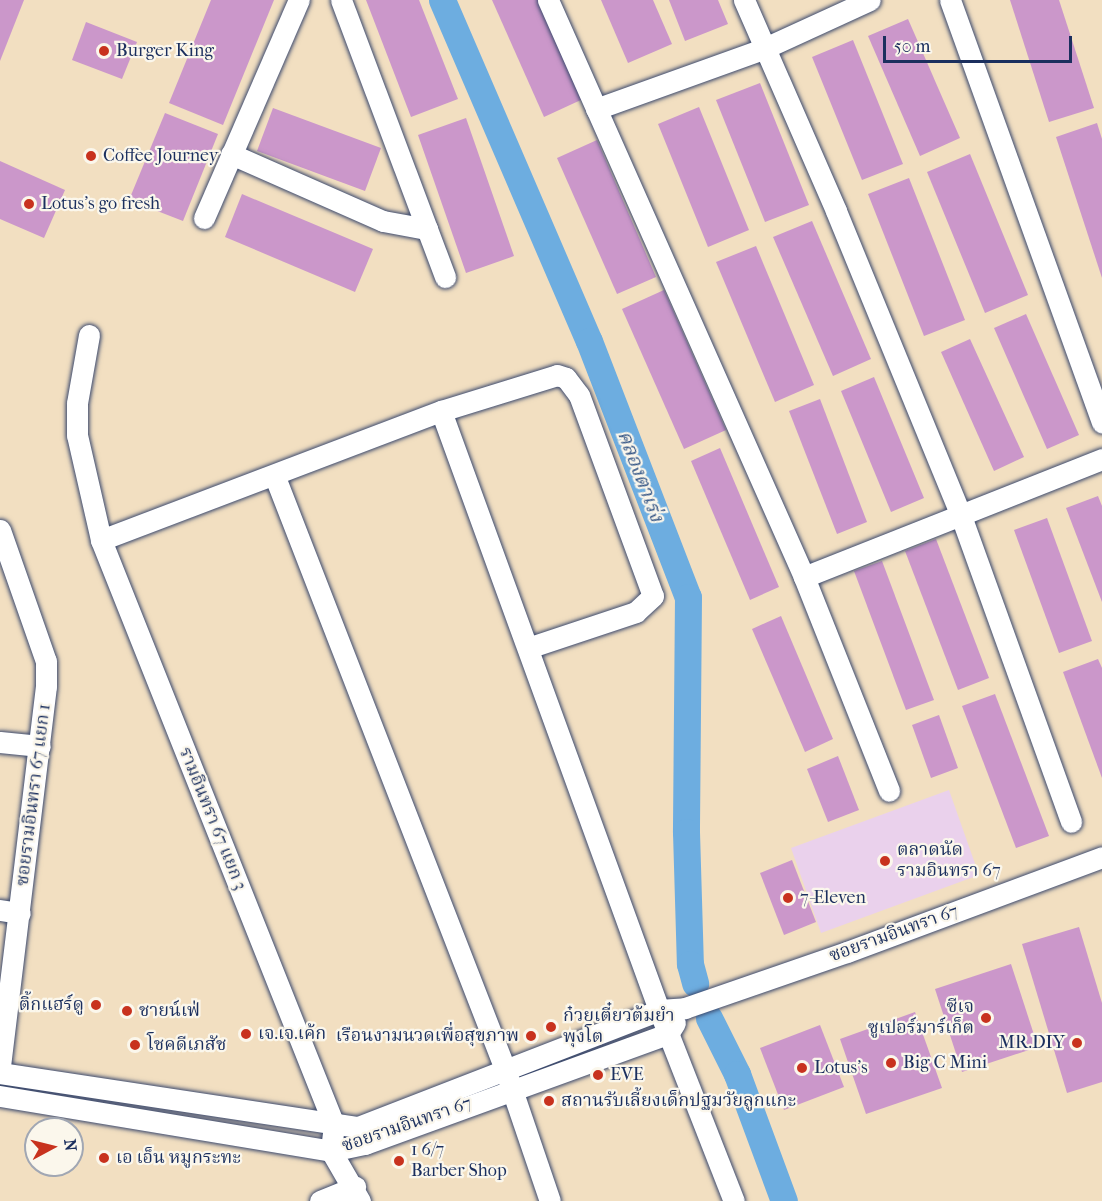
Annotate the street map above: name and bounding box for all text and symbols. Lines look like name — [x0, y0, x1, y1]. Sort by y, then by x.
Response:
scale bar — [886, 24, 1075, 62]
text: 50 m — [894, 36, 930, 57]
place label: Burger King — [116, 40, 214, 62]
marker: Burger King — [97, 44, 111, 58]
place label: Coffee Journey — [103, 145, 218, 167]
marker: Coffee Journey — [84, 149, 98, 163]
place label: Lotus's go fresh — [41, 193, 160, 215]
marker: Lotus's go fresh — [22, 197, 36, 211]
water label: คลองตาเร่ง — [613, 427, 669, 525]
street label: ซอยรามอินทรา 67 แยก 1 — [12, 703, 56, 887]
street label: รามอินทรา 67 แยก 3 — [173, 744, 251, 894]
place label: ตลาดนัด รามอินทรา 67 — [897, 840, 1001, 882]
marker: ตลาดนัด รามอินทรา 67 — [878, 854, 892, 868]
place label: 7-Eleven — [800, 887, 866, 909]
marker: 7-Eleven — [781, 891, 795, 905]
street label: ซอยรามอินทรา 67 — [827, 901, 961, 967]
place label: ติ้กแฮร์ดู — [19, 994, 84, 1016]
place label: ซีเจ ซูเปอร์มาร์เก็ต — [868, 997, 974, 1040]
marker: ติ้กแฮร์ดู — [89, 998, 103, 1012]
place label: ชายน์เฟ่ — [139, 1000, 200, 1022]
marker: ชายน์เฟ่ — [120, 1004, 134, 1018]
place label: ก๋วยเตี๋ยวต้มยำ พุงโต — [563, 1006, 675, 1048]
marker: ซีเจ ซูเปอร์มาร์เก็ต — [979, 1011, 993, 1025]
marker: ก๋วยเตี๋ยวต้มยำ พุงโต — [544, 1020, 558, 1034]
place label: เจ.เจ.เค้ก — [258, 1023, 326, 1045]
place label: เรือนงามนวดเพื่อสุขภาพ — [336, 1025, 519, 1047]
marker: เจ.เจ.เค้ก — [239, 1027, 253, 1041]
marker: เรือนงามนวดเพื่อสุขภาพ — [524, 1029, 538, 1043]
place label: MR.DIY — [999, 1032, 1065, 1054]
place label: โชคดีเภสัช — [147, 1034, 226, 1056]
marker: MR.DIY — [1070, 1036, 1084, 1050]
marker: โชคดีเภสัช — [128, 1038, 142, 1052]
place label: Big C Mini — [903, 1052, 987, 1074]
marker: Big C Mini — [884, 1056, 898, 1070]
place label: Lotus's — [814, 1057, 868, 1079]
marker: Lotus's — [795, 1061, 809, 1075]
place label: EVE — [610, 1064, 644, 1086]
marker: EVE — [591, 1068, 605, 1082]
place label: สถานรับเลี้ยงเด็กปฐมวัยลูกแกะ — [561, 1090, 796, 1112]
street label: ซอยรามอินทรา 67 — [339, 1093, 475, 1157]
marker: สถานรับเลี้ยงเด็กปฐมวัยลูกแกะ — [542, 1094, 556, 1108]
north arrow — [24, 1117, 84, 1177]
text: N — [60, 1138, 81, 1152]
place label: 1 6/7 Barber Shop — [411, 1140, 507, 1182]
place label: เอ เอ็น หมูกระทะ — [116, 1147, 241, 1169]
marker: เอ เอ็น หมูกระทะ — [97, 1151, 111, 1165]
marker: 1 6/7 Barber Shop — [392, 1154, 406, 1168]

